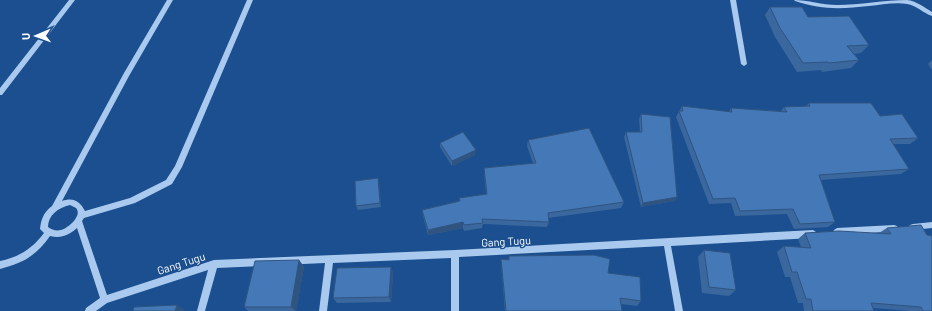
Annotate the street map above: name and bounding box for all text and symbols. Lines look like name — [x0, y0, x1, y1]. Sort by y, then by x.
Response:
north arrow — [16, 16, 56, 56]
text: U — [19, 33, 32, 40]
street label: Gang Tugu — [481, 233, 531, 249]
street label: Gang Tugu — [155, 249, 207, 277]

